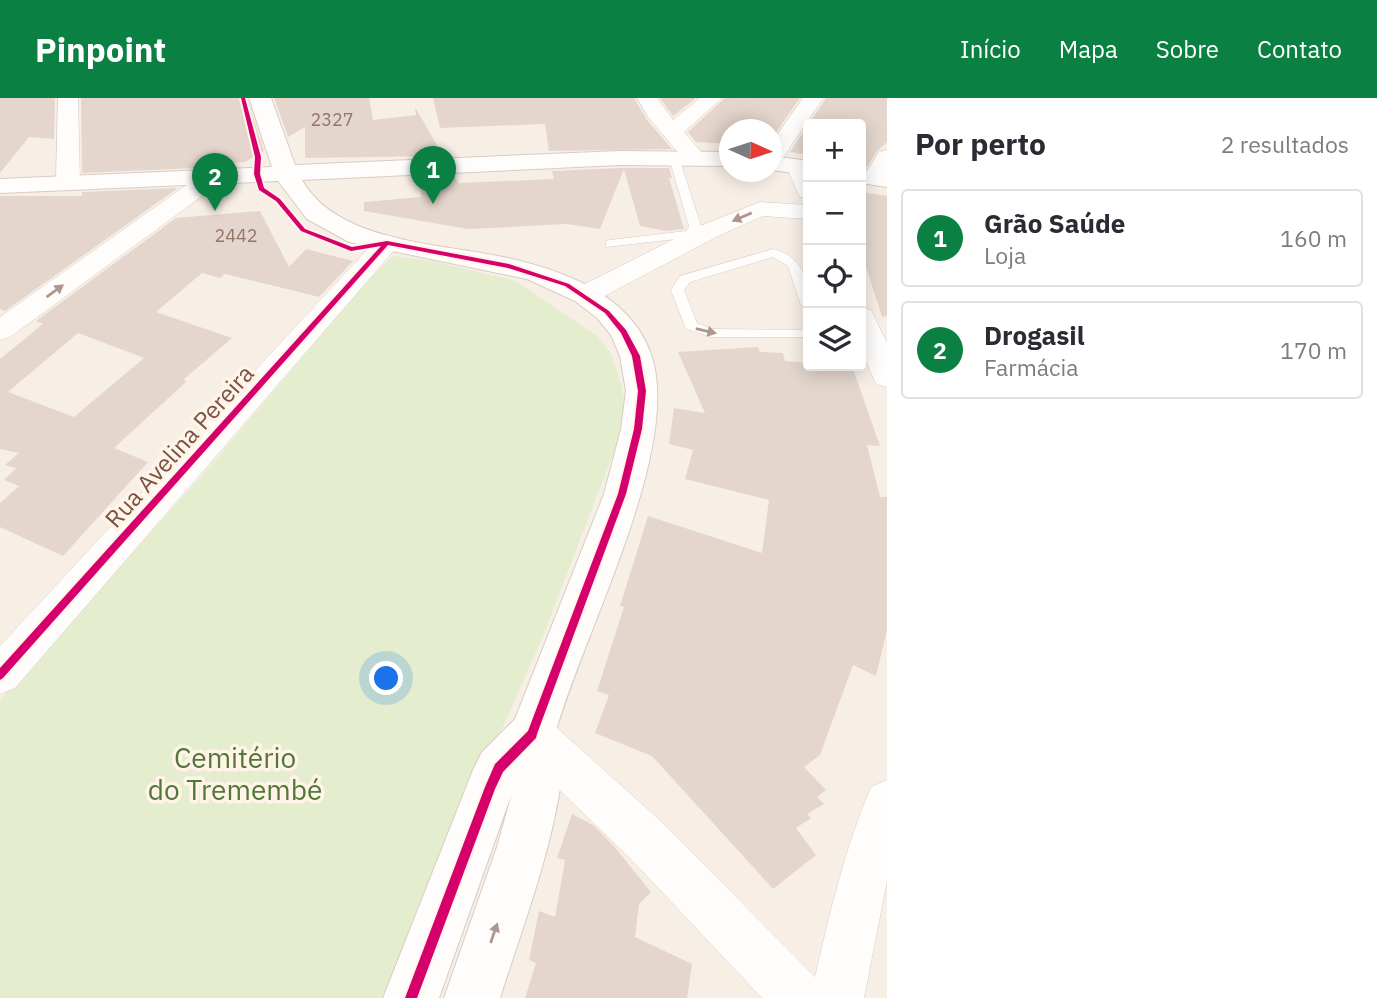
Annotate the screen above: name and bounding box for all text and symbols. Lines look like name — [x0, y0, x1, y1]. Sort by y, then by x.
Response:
text: Pinpoint — [35, 28, 166, 71]
text: Início — [960, 33, 1021, 65]
text: Mapa — [1059, 33, 1118, 65]
text: Sobre — [1156, 33, 1219, 65]
text: Contato — [1257, 33, 1342, 65]
house number: 2327 — [310, 108, 354, 131]
north arrow — [719, 119, 782, 182]
map controls — [803, 119, 866, 371]
button: + — [803, 119, 866, 182]
text: Por perto — [915, 124, 1046, 163]
text: 2 resultados — [1221, 129, 1349, 159]
pin: 1 — [410, 146, 456, 204]
pin: 2 — [192, 153, 238, 211]
button: − — [803, 182, 866, 245]
text: Grão Saúde — [984, 206, 1125, 240]
one-way arrow — [731, 212, 752, 223]
text: 1 — [933, 223, 947, 253]
text: 160 m — [1280, 223, 1347, 253]
house number: 2442 — [214, 224, 258, 247]
text: Loja — [984, 240, 1026, 270]
button: locate — [803, 245, 866, 308]
one-way arrow — [46, 285, 64, 299]
button: layers — [803, 308, 866, 371]
text: Drogasil — [984, 318, 1085, 352]
one-way arrow — [696, 325, 718, 336]
text: 2 — [933, 335, 947, 365]
text: 170 m — [1280, 335, 1347, 365]
text: Farmácia — [984, 352, 1079, 382]
street label: Rua Avelina Pereira — [97, 358, 261, 534]
your location — [369, 661, 403, 695]
park label: Cemitério do Tremembé — [148, 739, 322, 808]
one-way arrow — [489, 923, 499, 944]

